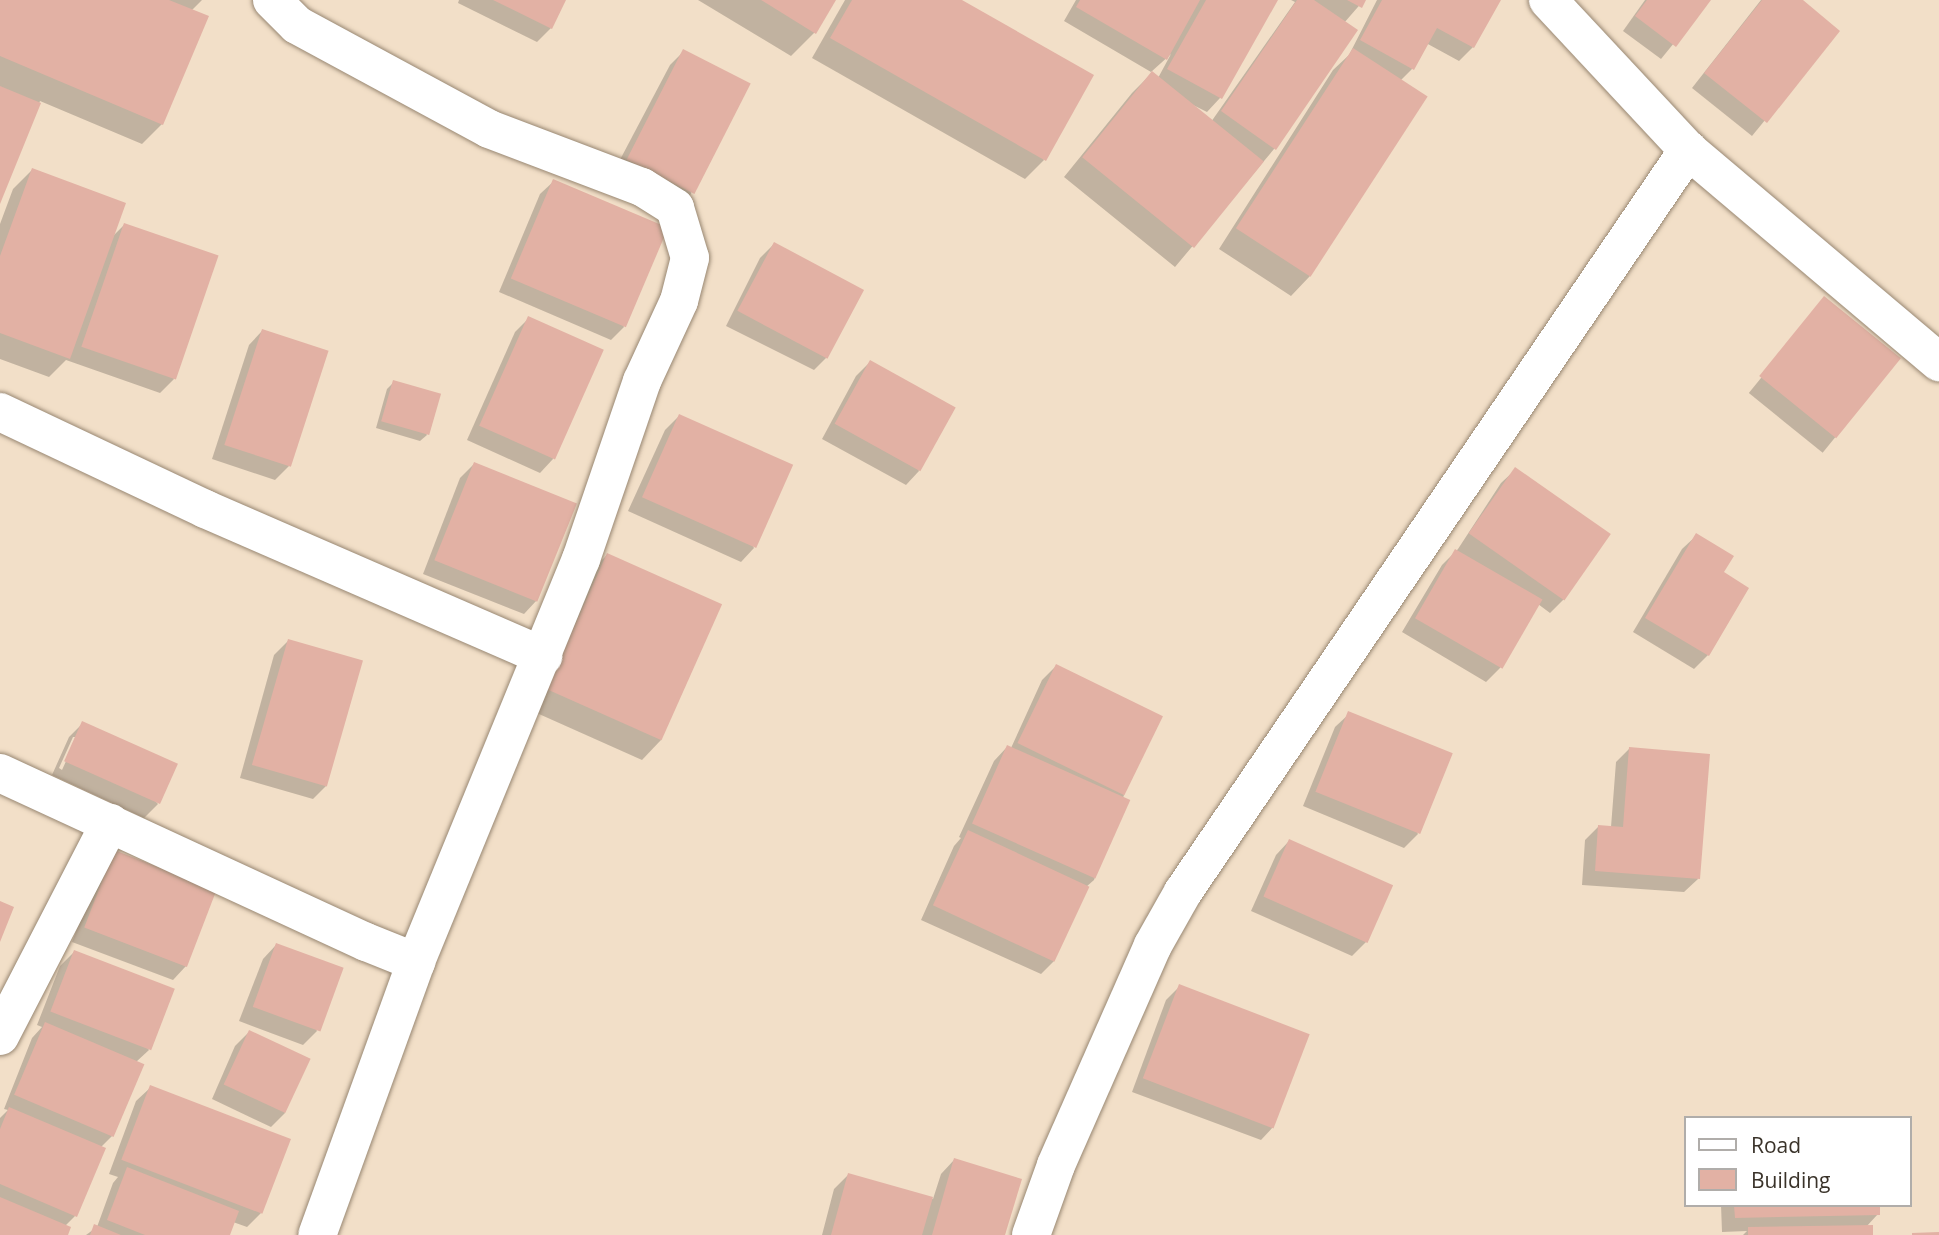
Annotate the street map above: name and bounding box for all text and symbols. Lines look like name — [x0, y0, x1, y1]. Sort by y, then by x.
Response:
legend — [1684, 1116, 1911, 1207]
text: Road — [1751, 1131, 1801, 1159]
text: Building — [1751, 1166, 1830, 1194]

